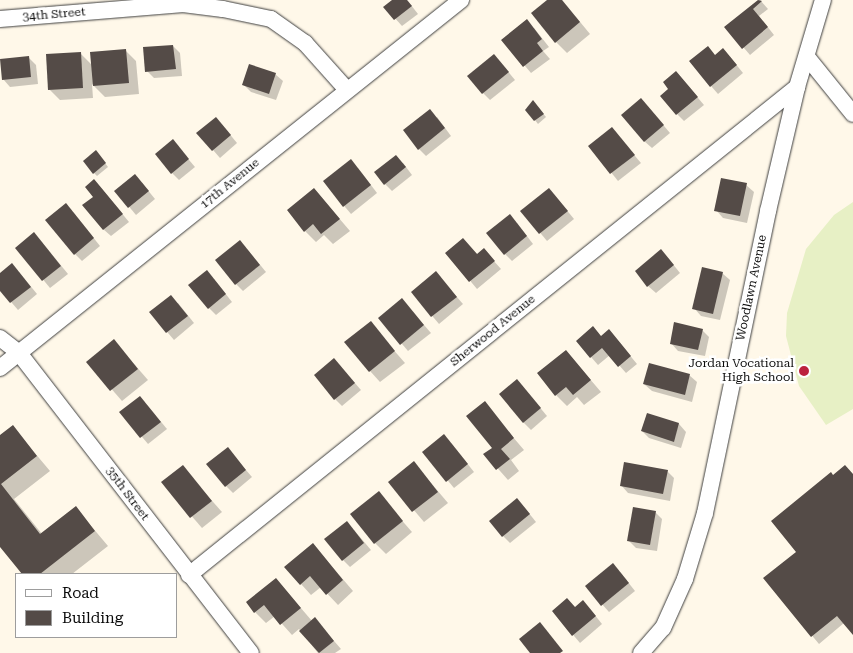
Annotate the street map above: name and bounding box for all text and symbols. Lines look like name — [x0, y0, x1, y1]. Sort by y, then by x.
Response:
street label: 34th Street — [22, 5, 86, 25]
street label: 17th Avenue — [198, 156, 262, 212]
street label: Woodlawn Avenue — [734, 234, 770, 342]
street label: Sherwood Avenue — [448, 292, 538, 370]
place label: Jordan Vocational High School — [688, 357, 794, 385]
marker: Jordan Vocational High School — [798, 365, 810, 377]
street label: 35th Street — [102, 464, 152, 524]
legend — [15, 573, 178, 638]
text: Road — [62, 584, 99, 602]
text: Building — [62, 609, 123, 627]

